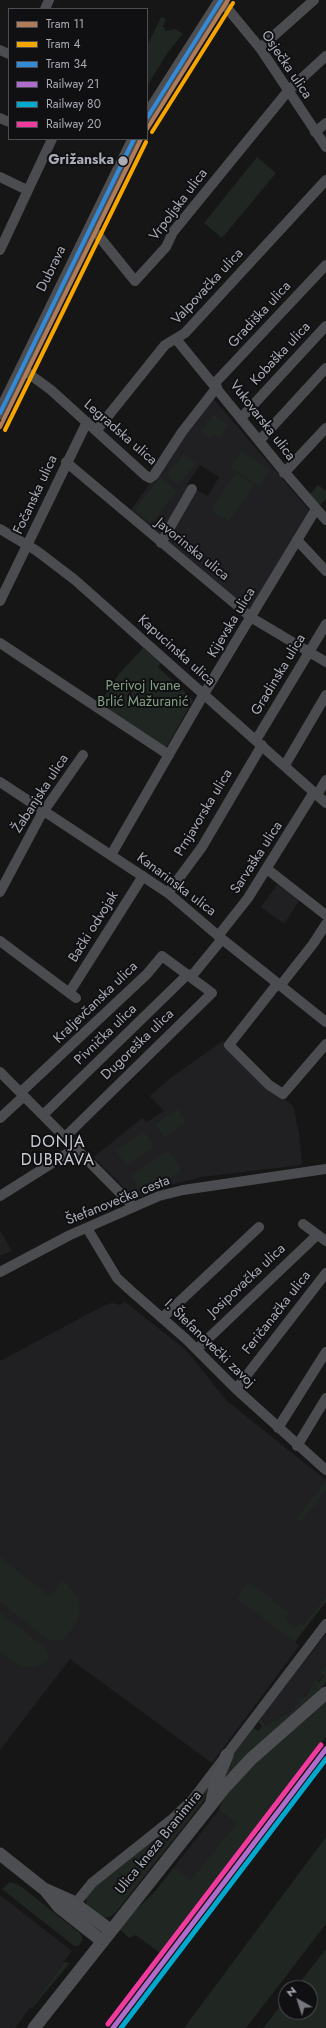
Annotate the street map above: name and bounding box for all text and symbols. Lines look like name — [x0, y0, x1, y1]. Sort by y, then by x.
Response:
legend — [8, 8, 148, 140]
text: Tram 11 — [46, 15, 84, 33]
street label: Osječka ulica — [257, 28, 315, 102]
text: Tram 4 — [46, 35, 80, 53]
text: Tram 34 — [46, 55, 87, 73]
text: Railway 21 — [46, 75, 99, 93]
text: Railway 80 — [46, 95, 101, 113]
text: Railway 20 — [46, 115, 101, 133]
place label: Grižanska — [48, 153, 114, 169]
marker: Grižanska — [116, 154, 130, 168]
street label: Vrpoljska ulica — [146, 166, 212, 244]
street label: Dubrava — [34, 243, 70, 295]
street label: Valpovačka ulica — [169, 246, 247, 328]
street label: Gradiška ulica — [225, 278, 295, 352]
street label: Kobaška ulica — [248, 319, 314, 389]
street label: Vukovarska ulica — [226, 378, 298, 464]
street label: Legradska ulica — [80, 397, 160, 469]
street label: Fočanska ulica — [10, 453, 62, 537]
street label: Javorinska ulica — [152, 515, 232, 585]
street label: Kijevska ulica — [205, 585, 259, 661]
street label: Kapucinska ulica — [134, 612, 218, 690]
street label: Gradinska ulica — [248, 631, 310, 719]
park label: Perivoj Ivane Brlić Mažuranić — [97, 679, 189, 712]
street label: Žabanjska ulica — [9, 752, 73, 836]
street label: Prnjavorska ulica — [171, 766, 237, 860]
street label: Sarvaška ulica — [227, 819, 287, 897]
street label: Kanarinska ulica — [133, 850, 219, 920]
street label: Bački odvojak — [65, 888, 123, 966]
street label: Kraljevčanska ulica — [51, 959, 141, 1047]
street label: Pivnička ulica — [71, 1001, 141, 1069]
street label: Dugoreška ulica — [98, 1006, 178, 1084]
district label: DONJA DUBRAVA — [21, 1133, 95, 1171]
street label: Štefanovečka cesta — [64, 1173, 172, 1229]
street label: Josipovačka ulica — [205, 1241, 289, 1321]
street label: Feričanačka ulica — [239, 1268, 315, 1358]
street label: I. Štefanovečki zavoj — [160, 1296, 258, 1392]
street label: Ulica kneza Branimira — [112, 1788, 206, 1898]
north arrow — [278, 1980, 318, 2020]
text: N — [283, 1982, 299, 2000]

